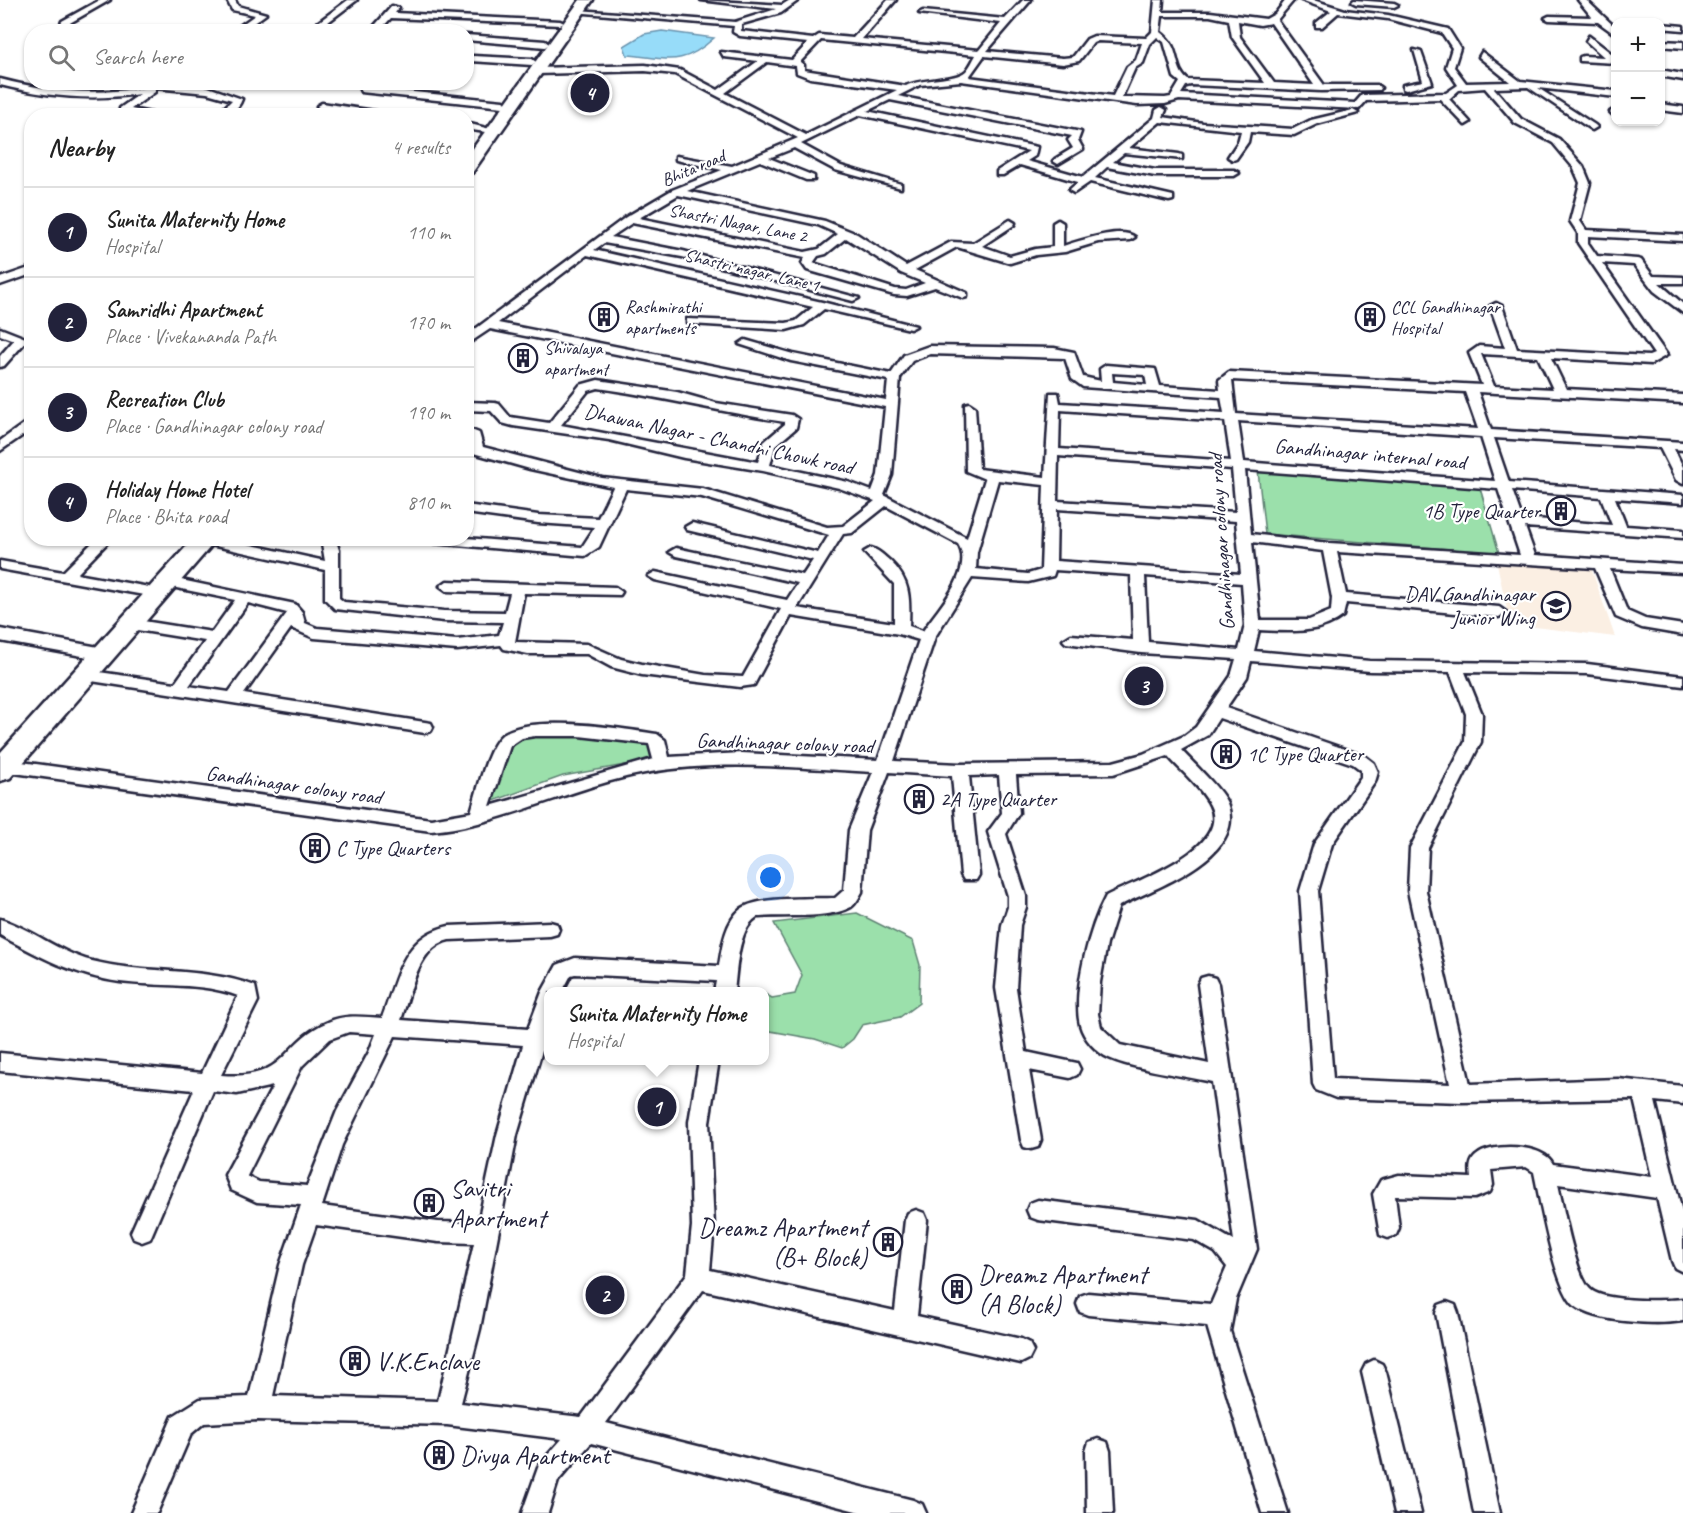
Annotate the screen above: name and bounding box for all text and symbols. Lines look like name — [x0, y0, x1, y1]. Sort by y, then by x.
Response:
map controls — [1611, 18, 1665, 126]
button: + — [1611, 18, 1665, 72]
search box — [24, 24, 474, 90]
icon: search — [45, 41, 78, 74]
text: Search here — [93, 43, 183, 71]
pin: 4 — [570, 70, 610, 116]
button: − — [1611, 72, 1665, 126]
text: Nearby — [48, 131, 113, 164]
text: 4 results — [391, 135, 450, 160]
street label: Bhita road — [658, 144, 731, 191]
street label: Shastri Nagar, Lane 2 — [667, 199, 811, 248]
text: Sunita Maternity Home — [105, 206, 284, 234]
text: 1 — [63, 220, 72, 245]
text: 110 m — [407, 220, 450, 245]
text: Hospital — [105, 234, 160, 259]
street label: Shastri nagar, Lane 1 — [682, 244, 822, 296]
text: Samridhi Apartment — [105, 296, 262, 324]
place label: Rashmirathi apartments — [625, 296, 704, 339]
place label: CCL Gandhinagar Hospital — [1391, 296, 1501, 339]
building icon: Rashmirathi apartments — [588, 301, 620, 333]
building icon: CCL Gandhinagar Hospital — [1354, 301, 1386, 333]
text: 2 — [63, 310, 72, 335]
text: 170 m — [407, 310, 450, 335]
text: Place · Vivekananda Path — [105, 324, 276, 349]
place label: Shivalaya apartment — [544, 337, 611, 380]
building icon: Shivalaya apartment — [507, 342, 539, 374]
text: Recreation Club — [105, 386, 224, 414]
street label: Dhawan Nagar - Chandni Chowk road — [582, 398, 859, 481]
text: 3 — [63, 400, 72, 425]
text: 190 m — [407, 400, 450, 425]
text: Place · Gandhinagar colony road — [105, 414, 322, 439]
street label: Gandhinagar internal road — [1273, 433, 1470, 476]
street label: Gandhinagar colony road — [1202, 450, 1240, 631]
text: Holiday Home Hotel — [105, 476, 250, 504]
text: 4 — [63, 490, 72, 515]
text: 810 m — [407, 490, 450, 515]
building icon: 1B Type Quarter — [1545, 495, 1577, 527]
place label: 1B Type Quarter — [1423, 498, 1541, 524]
text: Place · Bhita road — [105, 504, 227, 529]
place label: DAV Gandhinagar Junior Wing — [1405, 581, 1537, 631]
school or university icon: DAV Gandhinagar Junior Wing — [1540, 590, 1572, 622]
pin: 3 — [1124, 664, 1164, 708]
street label: Gandhinagar colony road — [696, 727, 877, 759]
building icon: 1C Type Quarter — [1210, 738, 1242, 770]
place label: 1C Type Quarter — [1247, 741, 1365, 767]
street label: Gandhinagar colony road — [205, 760, 386, 811]
building icon: 2A Type Quarter — [903, 783, 935, 815]
place label: 2A Type Quarter — [940, 786, 1058, 812]
building icon: C Type Quarters — [299, 832, 331, 864]
place label: C Type Quarters — [336, 835, 452, 861]
your location — [756, 863, 785, 892]
popup — [544, 987, 769, 1065]
text: Sunita Maternity Home — [567, 1000, 746, 1028]
text: Hospital — [567, 1028, 622, 1053]
pin: 1 — [638, 1084, 676, 1130]
place label: Savitri Apartment — [450, 1172, 549, 1235]
building icon: Savitri Apartment — [413, 1187, 445, 1219]
place label: Dreamz Apartment (B+ Block) — [698, 1211, 870, 1274]
building icon: Dreamz Apartment (B+ Block) — [872, 1226, 904, 1258]
place label: Dreamz Apartment (A Block) — [978, 1258, 1150, 1321]
pin: 2 — [586, 1272, 624, 1318]
building icon: Dreamz Apartment (A Block) — [941, 1273, 973, 1305]
building icon: V.K.Enclave — [339, 1345, 371, 1377]
place label: V.K.Enclave — [376, 1345, 480, 1378]
building icon: Divya Apartment — [423, 1439, 455, 1471]
place label: Divya Apartment — [460, 1439, 612, 1472]

